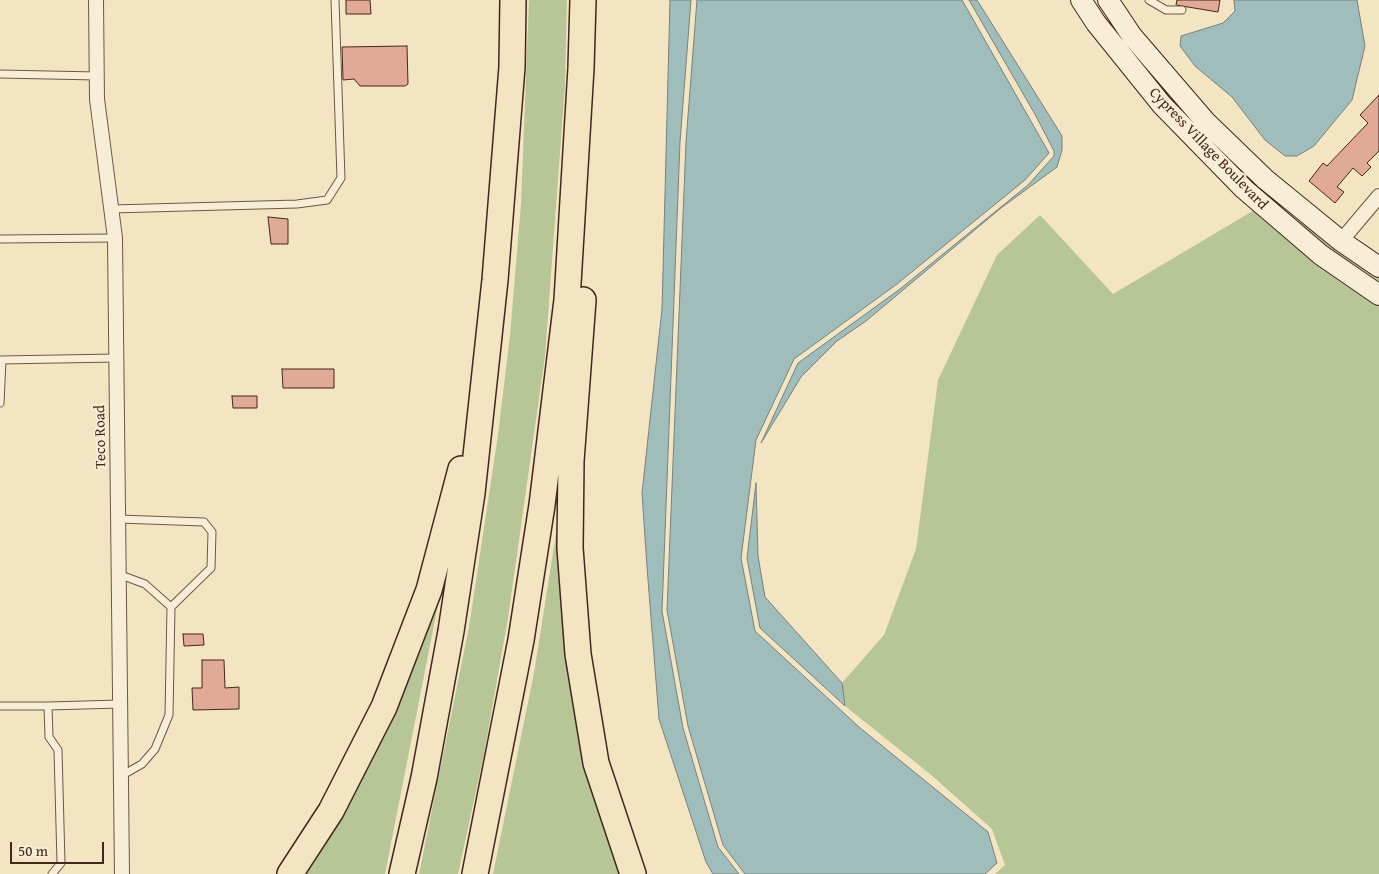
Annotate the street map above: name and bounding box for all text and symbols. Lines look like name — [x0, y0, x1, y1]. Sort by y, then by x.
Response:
street label: Cypress Village Boulevard — [1145, 84, 1271, 214]
street label: Teco Road — [91, 405, 111, 469]
scale bar — [12, 832, 106, 864]
text: 50 m — [18, 840, 48, 861]

